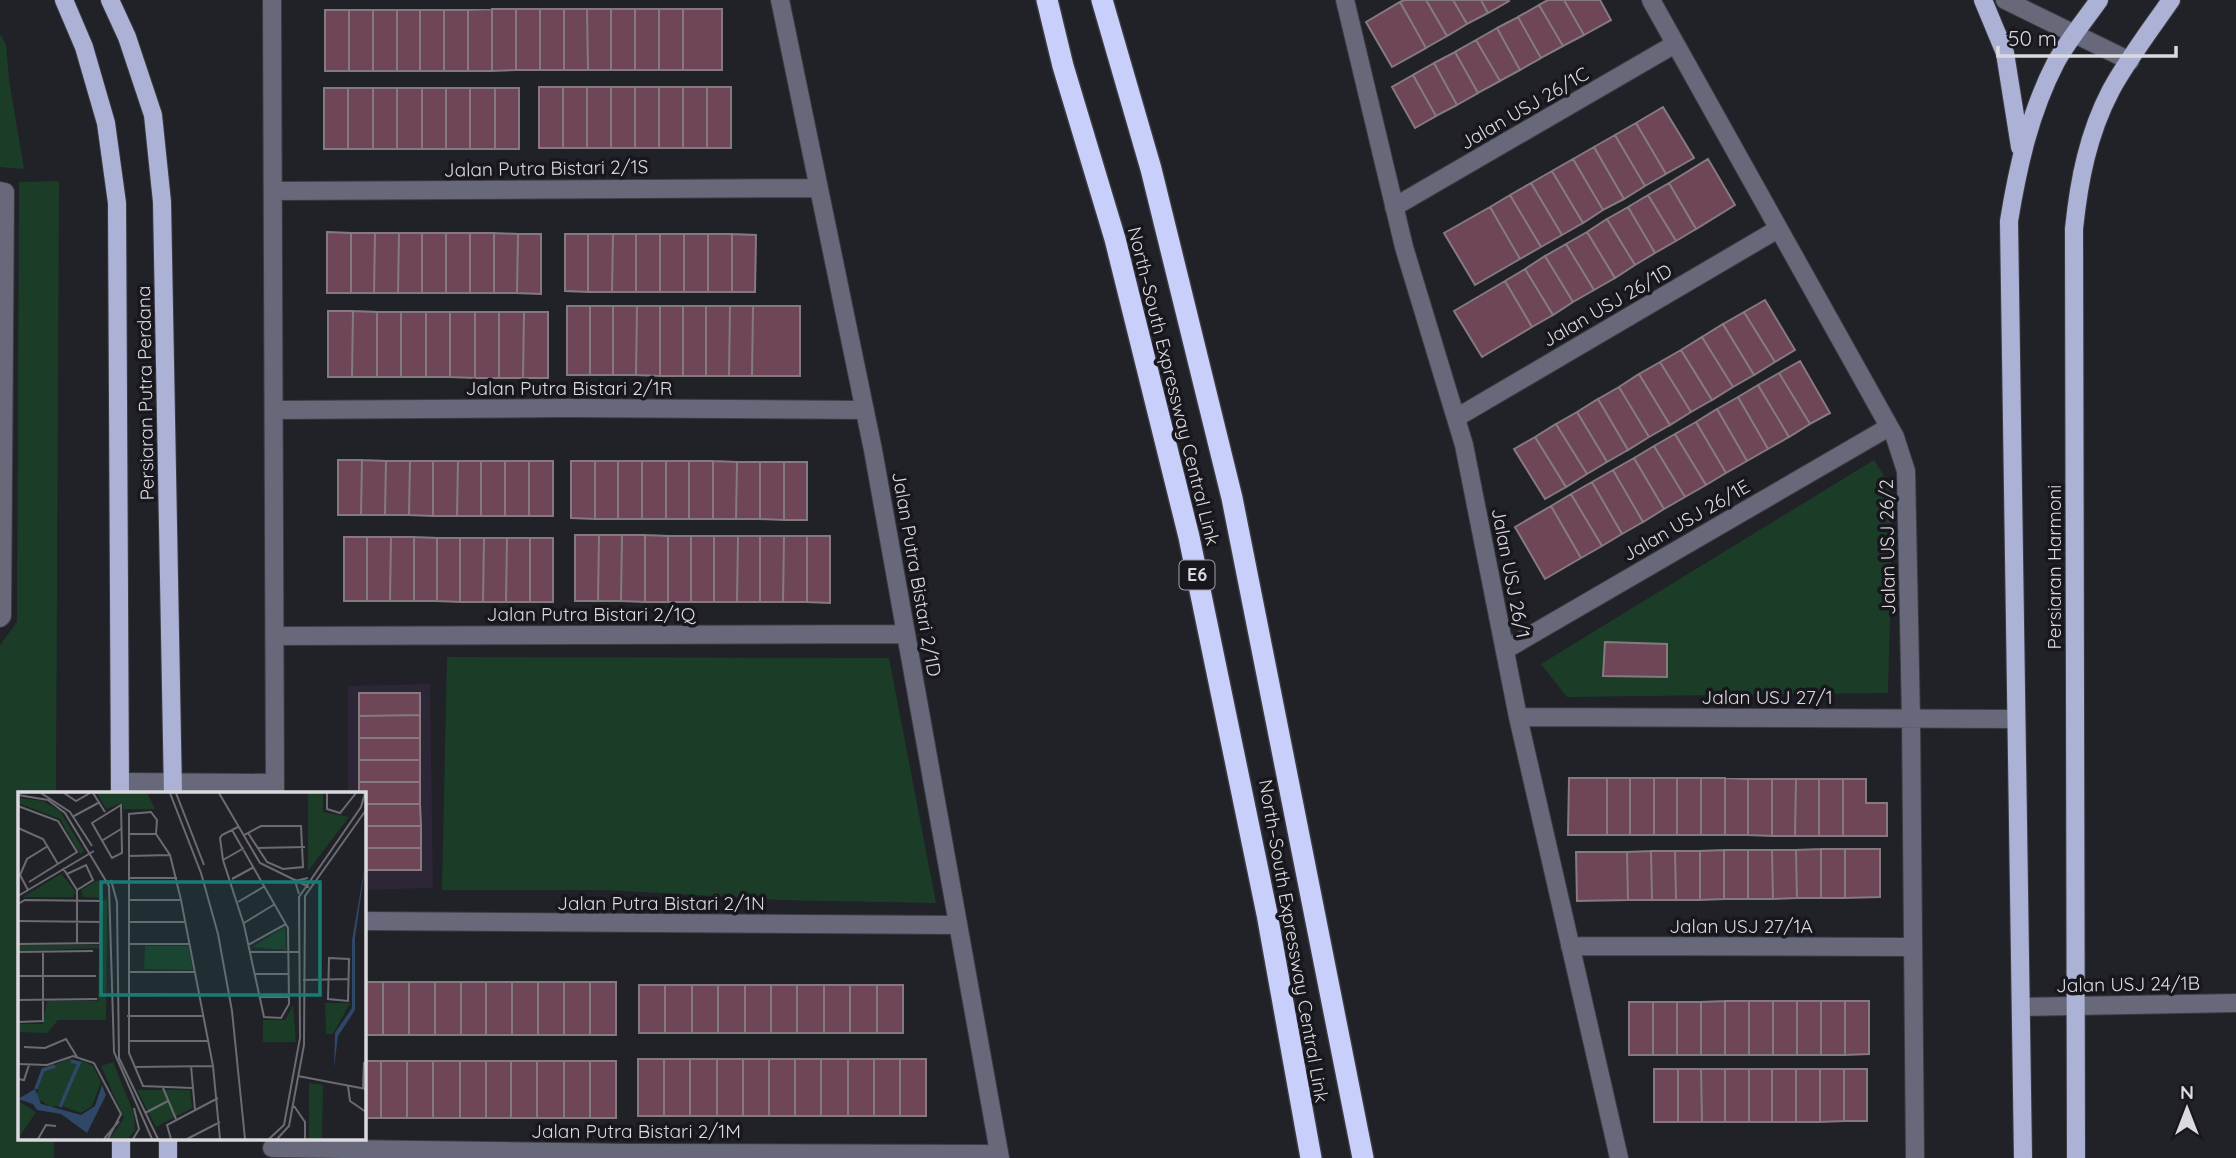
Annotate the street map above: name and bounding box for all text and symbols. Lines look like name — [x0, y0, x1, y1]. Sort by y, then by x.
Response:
scale bar — [1998, 14, 2176, 58]
text: 50 m — [2008, 25, 2057, 51]
street label: Jalan USJ 26/1C — [1455, 61, 1593, 155]
street label: Jalan Putra Bistari 2/1S — [443, 154, 649, 182]
street label: North–South Expressway Central Link — [1123, 224, 1225, 548]
street label: Jalan USJ 26/1D — [1538, 258, 1676, 352]
street label: Persiaran Putra Perdana — [131, 285, 159, 501]
street label: Jalan Putra Bistari 2/1R — [466, 376, 672, 400]
street label: Jalan Putra Bistari 2/1D — [887, 470, 947, 678]
street label: Jalan USJ 26/1E — [1618, 474, 1754, 566]
street label: Jalan USJ 26/2 — [1874, 479, 1900, 615]
street label: Persiaran Harmoni — [2042, 485, 2066, 649]
street label: Jalan USJ 26/1 — [1487, 506, 1535, 640]
road number: E6 — [1180, 560, 1214, 590]
street label: Jalan Putra Bistari 2/1Q — [487, 602, 697, 626]
street label: Jalan USJ 27/1 — [1701, 685, 1833, 709]
street label: North–South Expressway Central Link — [1254, 778, 1334, 1104]
inset map — [18, 792, 366, 1140]
street label: Jalan Putra Bistari 2/1N — [557, 891, 765, 915]
street label: Jalan USJ 27/1A — [1669, 914, 1813, 938]
street label: Jalan USJ 24/1B — [2056, 971, 2200, 997]
north arrow — [2152, 1074, 2222, 1144]
text: N — [2180, 1080, 2194, 1104]
street label: Jalan Putra Bistari 2/1M — [531, 1119, 741, 1143]

